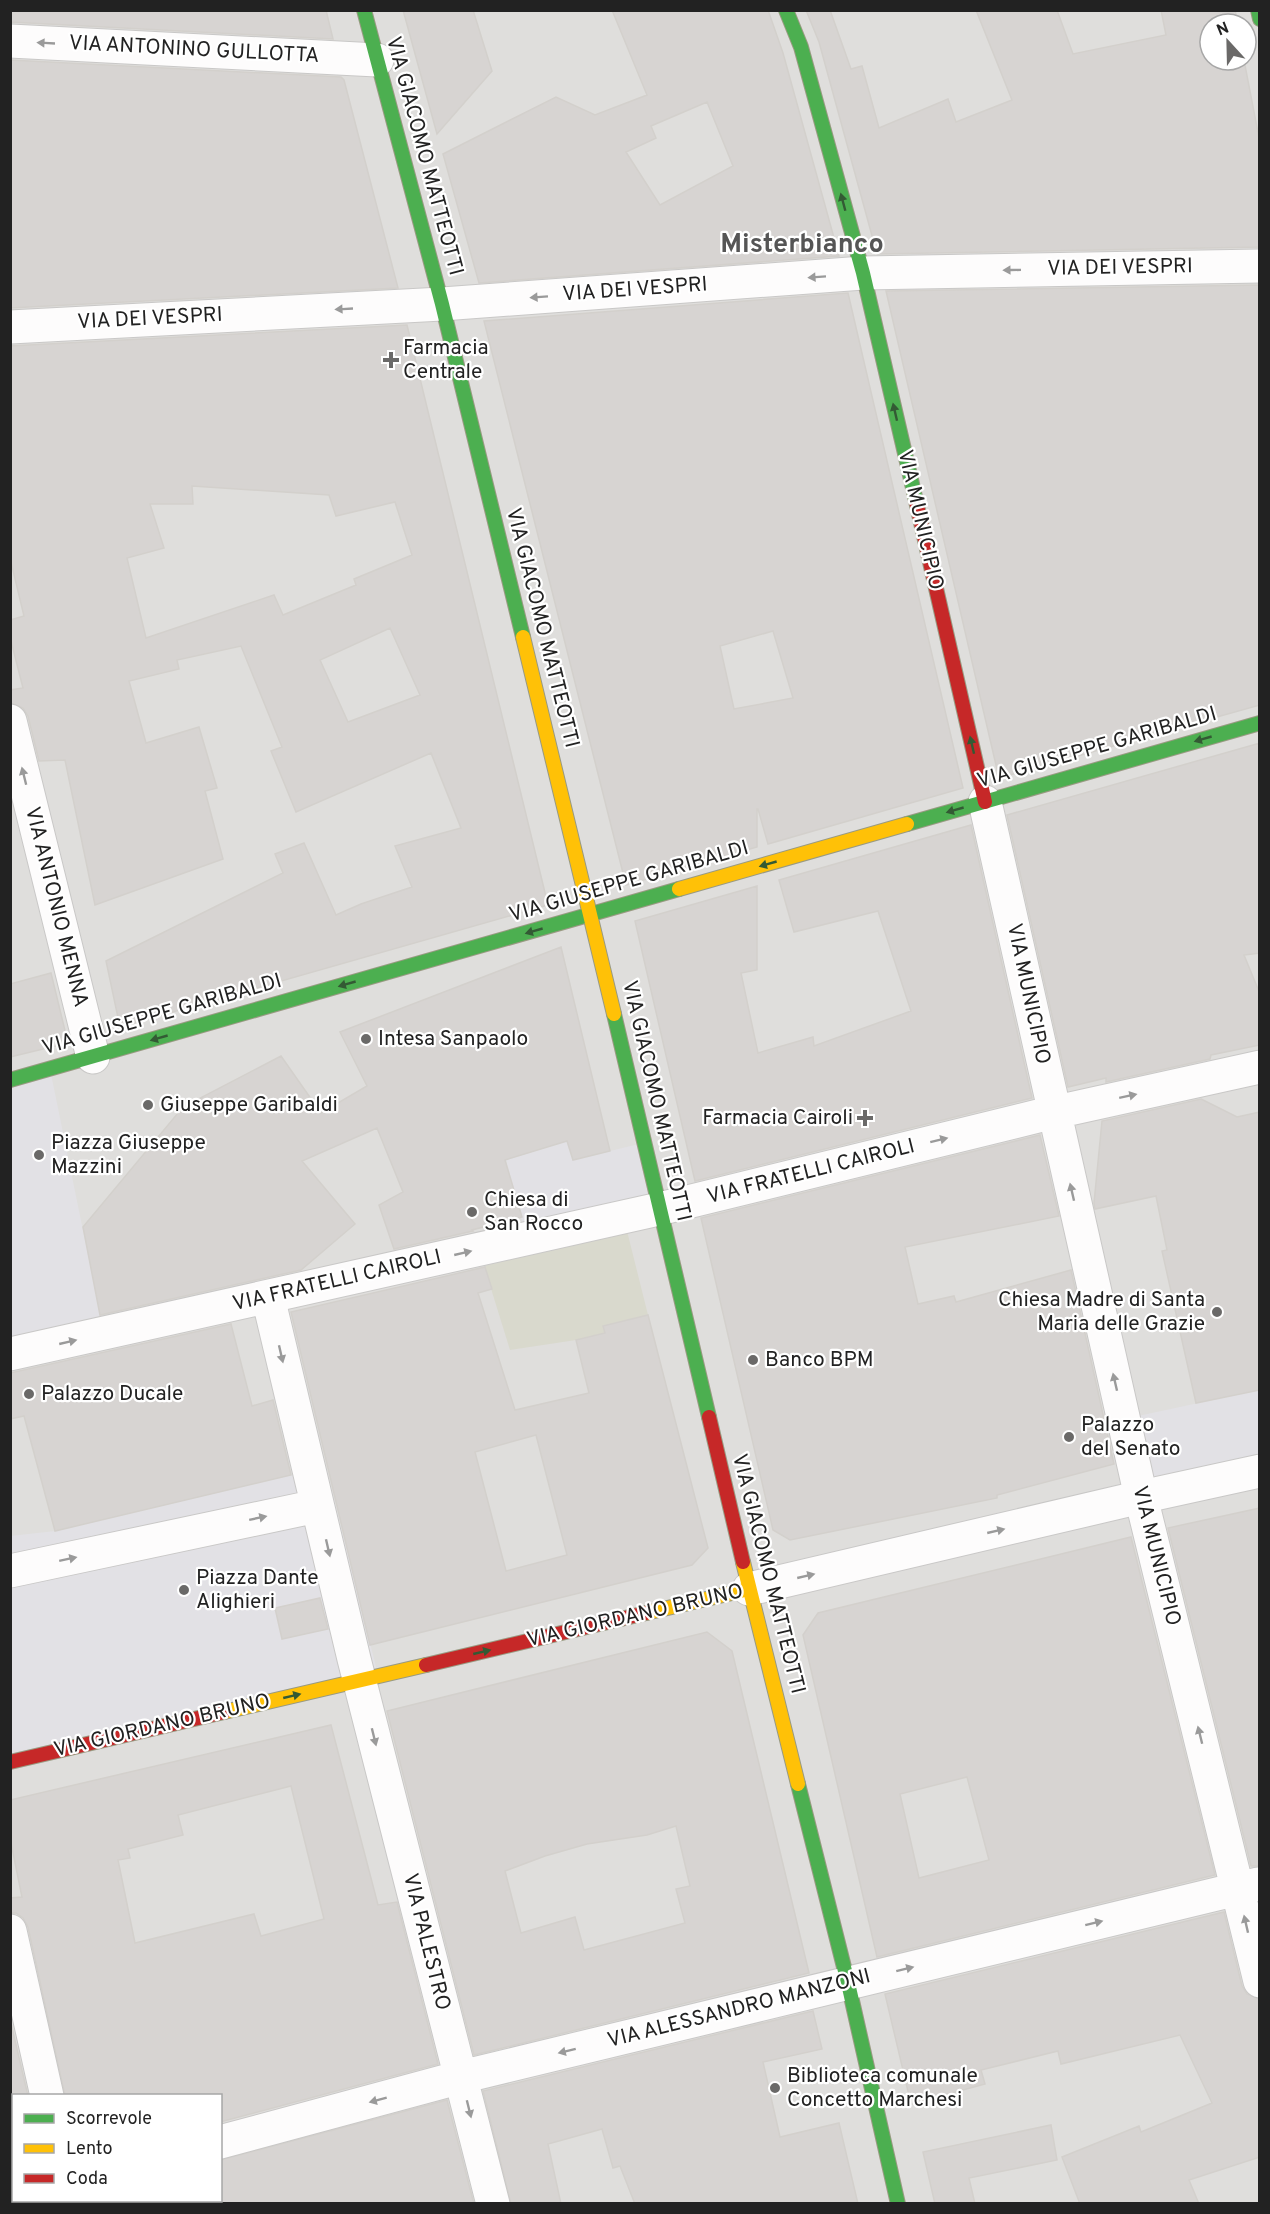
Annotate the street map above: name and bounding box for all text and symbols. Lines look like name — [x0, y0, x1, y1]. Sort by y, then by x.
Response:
north arrow — [1198, 12, 1258, 72]
text: N — [1214, 19, 1232, 41]
street label: VIA ANTONINO GULLOTTA — [68, 30, 320, 70]
street label: VIA GIACOMO MATTEOTTI — [379, 34, 469, 278]
one-way arrow — [36, 38, 55, 47]
one-way arrow — [838, 193, 848, 211]
district label: Misterbianco — [720, 228, 884, 262]
street label: VIA DEI VESPRI — [1047, 253, 1193, 283]
one-way arrow — [1003, 266, 1022, 275]
street label: VIA DEI VESPRI — [561, 271, 709, 309]
one-way arrow — [808, 272, 827, 281]
one-way arrow — [529, 292, 548, 302]
street label: VIA DEI VESPRI — [77, 302, 223, 336]
one-way arrow — [335, 305, 354, 314]
place label: Farmacia Centrale — [403, 335, 489, 386]
marker: Farmacia Centrale — [384, 353, 398, 367]
one-way arrow — [889, 402, 899, 421]
street label: VIA MUNICIPIO — [891, 447, 949, 593]
street label: VIA GIACOMO MATTEOTTI — [499, 505, 585, 751]
street label: VIA GIUSEPPE GARIBALDI — [974, 701, 1220, 795]
one-way arrow — [967, 735, 976, 754]
one-way arrow — [1194, 735, 1212, 745]
one-way arrow — [18, 767, 28, 785]
street label: VIA ANTONIO MENNA — [18, 804, 94, 1010]
one-way arrow — [946, 806, 964, 815]
street label: VIA GIUSEPPE GARIBALDI — [506, 835, 752, 929]
one-way arrow — [759, 860, 777, 869]
street label: VIA MUNICIPIO — [1000, 921, 1056, 1067]
one-way arrow — [525, 927, 543, 936]
street label: VIA GIUSEPPE GARIBALDI — [39, 968, 285, 1062]
street label: VIA GIACOMO MATTEOTTI — [615, 978, 697, 1224]
one-way arrow — [338, 980, 356, 990]
place label: Intesa Sanpaolo — [378, 1026, 528, 1053]
marker: Intesa Sanpaolo — [359, 1032, 373, 1046]
one-way arrow — [150, 1034, 168, 1043]
one-way arrow — [1119, 1090, 1138, 1100]
place label: Giuseppe Garibaldi — [160, 1092, 338, 1119]
marker: Giuseppe Garibaldi — [141, 1098, 155, 1112]
place label: Farmacia Cairoli — [702, 1105, 853, 1132]
marker: Farmacia Cairoli — [858, 1111, 872, 1125]
place label: Piazza Giuseppe Mazzini — [51, 1130, 206, 1181]
street label: VIA FRATELLI CAIROLI — [704, 1133, 918, 1211]
one-way arrow — [929, 1135, 948, 1145]
marker: Piazza Giuseppe Mazzini — [32, 1148, 46, 1162]
one-way arrow — [1067, 1182, 1076, 1201]
place label: Chiesa di San Rocco — [484, 1187, 583, 1238]
marker: Chiesa di San Rocco — [465, 1205, 479, 1219]
street label: VIA FRATELLI CAIROLI — [230, 1244, 444, 1318]
one-way arrow — [454, 1248, 472, 1258]
place label: Chiesa Madre di Santa Maria delle Grazie — [998, 1287, 1205, 1338]
marker: Chiesa Madre di Santa Maria delle Grazie — [1210, 1305, 1224, 1319]
one-way arrow — [58, 1336, 77, 1346]
one-way arrow — [277, 1345, 287, 1363]
place label: Banco BPM — [765, 1347, 874, 1374]
marker: Banco BPM — [746, 1353, 760, 1367]
one-way arrow — [1110, 1372, 1120, 1391]
place label: Palazzo Ducale — [41, 1381, 183, 1408]
marker: Palazzo Ducale — [22, 1387, 36, 1401]
place label: Palazzo del Senato — [1081, 1412, 1180, 1463]
marker: Palazzo del Senato — [1062, 1430, 1076, 1444]
street label: VIA GIACOMO MATTEOTTI — [725, 1451, 811, 1697]
street label: VIA MUNICIPIO — [1126, 1483, 1186, 1629]
one-way arrow — [249, 1513, 268, 1522]
one-way arrow — [986, 1526, 1005, 1536]
one-way arrow — [323, 1539, 333, 1558]
one-way arrow — [58, 1554, 77, 1563]
place label: Piazza Dante Alighieri — [196, 1565, 319, 1616]
one-way arrow — [796, 1570, 815, 1580]
street label: VIA GIORDANO BRUNO — [524, 1578, 746, 1654]
marker: Piazza Dante Alighieri — [177, 1583, 191, 1597]
one-way arrow — [473, 1646, 491, 1656]
street label: VIA GIORDANO BRUNO — [51, 1688, 273, 1764]
one-way arrow — [283, 1690, 302, 1700]
one-way arrow — [1195, 1725, 1204, 1743]
one-way arrow — [369, 1728, 379, 1746]
street label: VIA PALESTRO — [396, 1871, 456, 2013]
one-way arrow — [1241, 1915, 1251, 1933]
one-way arrow — [1085, 1918, 1104, 1928]
street label: VIA ALESSANDRO MANZONI — [605, 1963, 873, 2055]
one-way arrow — [896, 1964, 914, 1974]
one-way arrow — [557, 2047, 576, 2057]
place label: Biblioteca comunale Concetto Marchesi — [787, 2063, 978, 2114]
marker: Biblioteca comunale Concetto Marchesi — [768, 2081, 782, 2095]
legend — [12, 2094, 222, 2202]
one-way arrow — [369, 2095, 387, 2105]
one-way arrow — [465, 2100, 475, 2118]
text: Scorrevole — [66, 2108, 152, 2131]
text: Lento — [66, 2138, 112, 2161]
text: Coda — [66, 2168, 108, 2191]

